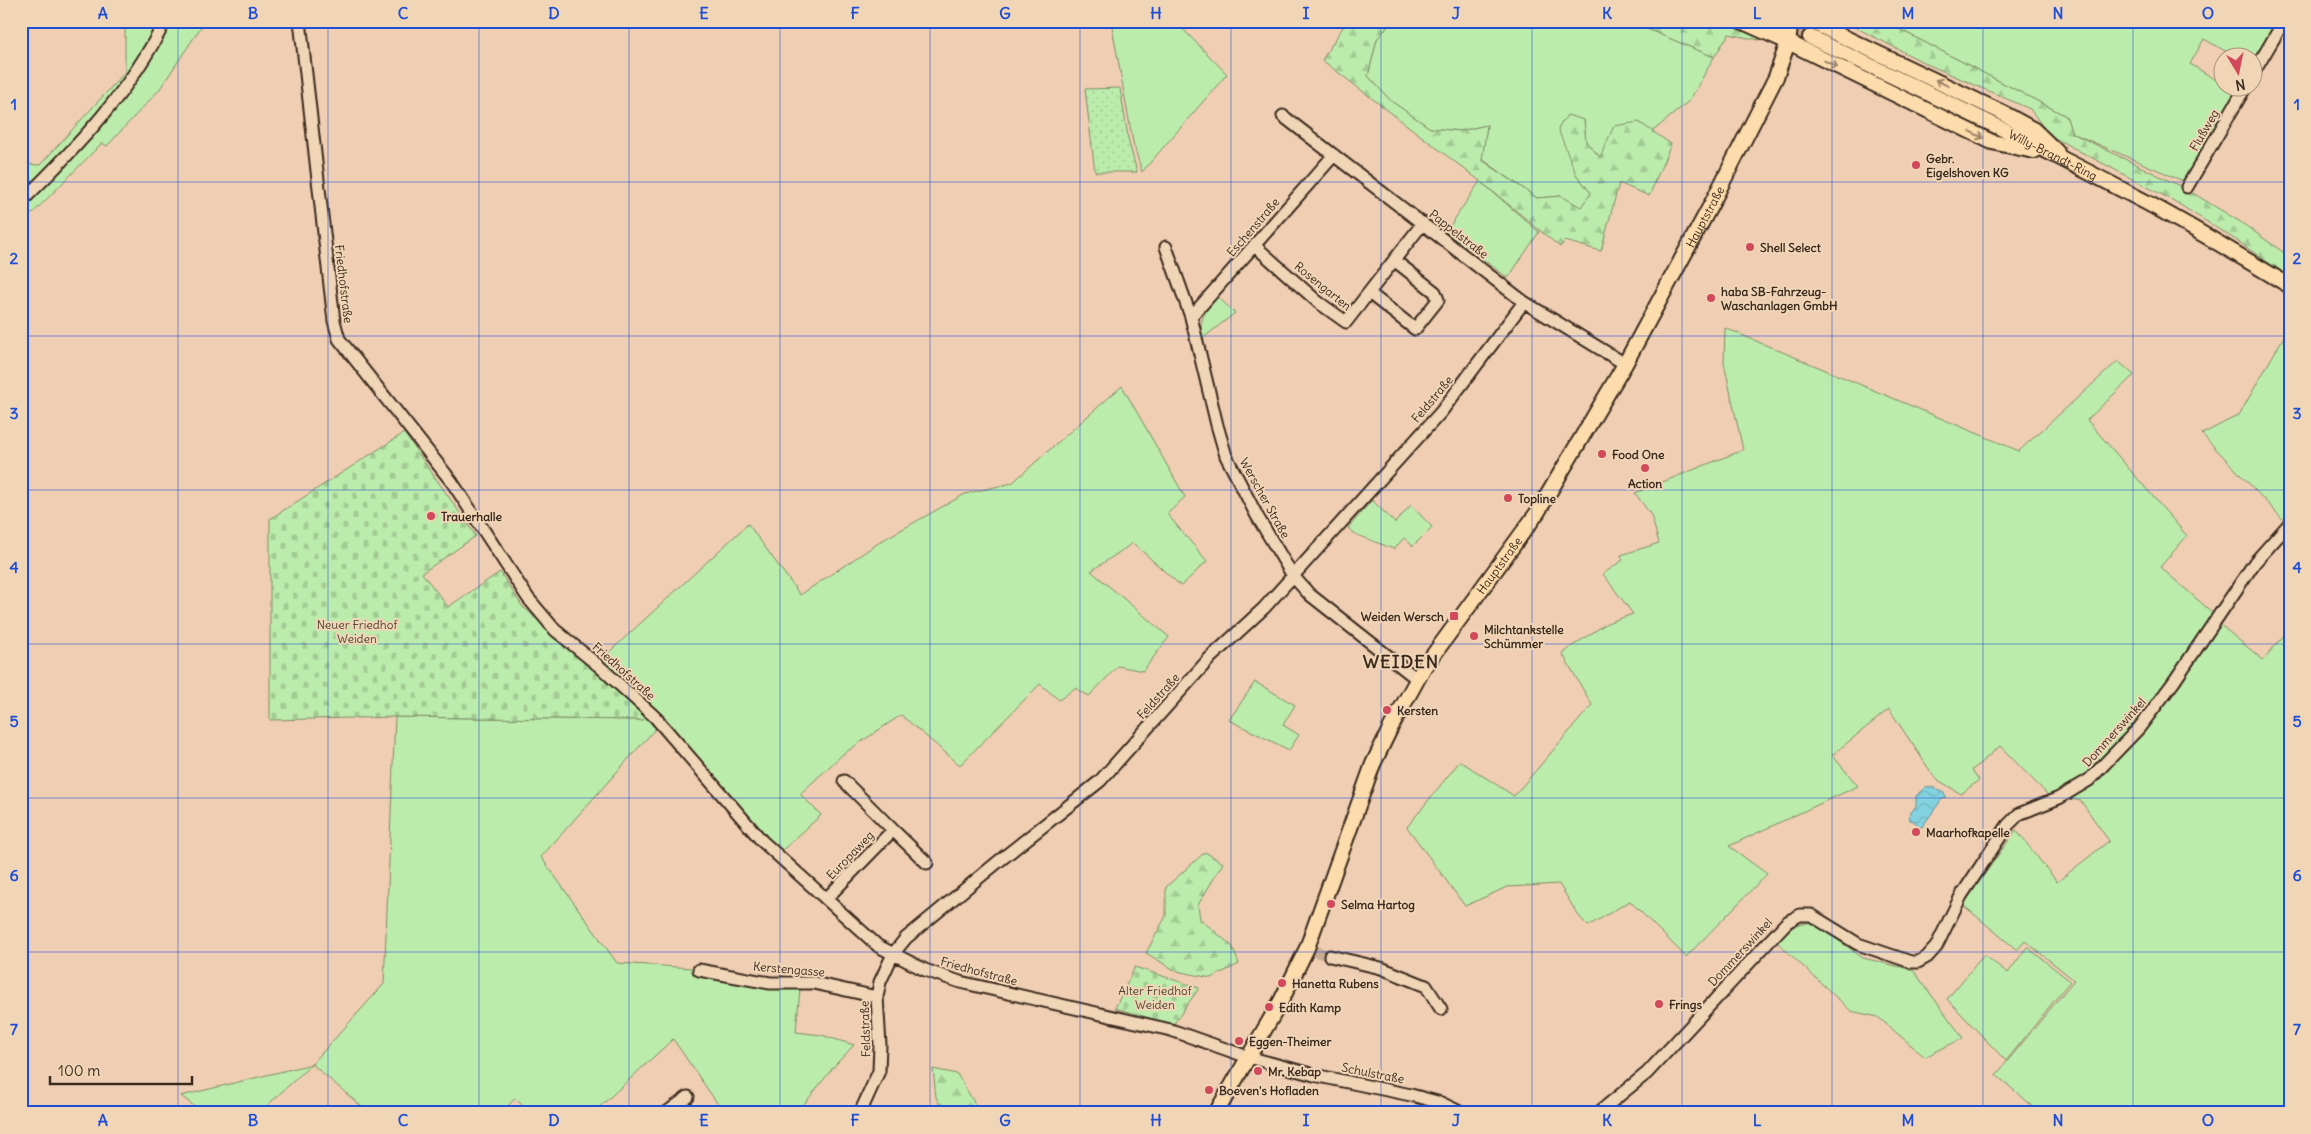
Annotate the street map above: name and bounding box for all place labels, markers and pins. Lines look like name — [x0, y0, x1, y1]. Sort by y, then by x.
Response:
place label: Gebr. Eigelshoven KG — [1926, 151, 2009, 181]
marker: Gebr. Eigelshoven KG — [1910, 159, 1922, 171]
place label: Shell Select — [1760, 240, 1822, 255]
marker: Shell Select — [1744, 241, 1756, 253]
place label: haba SB-Fahrzeug- Waschanlagen GmbH — [1721, 284, 1838, 314]
marker: haba SB-Fahrzeug- Waschanlagen GmbH — [1705, 292, 1717, 304]
place label: Food One — [1612, 447, 1665, 462]
marker: Food One — [1596, 448, 1608, 460]
marker: Action — [1639, 462, 1651, 474]
place label: Action — [1628, 476, 1662, 491]
place label: Topline — [1518, 491, 1556, 507]
marker: Topline — [1502, 492, 1514, 504]
place label: Trauerhalle — [441, 509, 502, 524]
marker: Trauerhalle — [425, 510, 437, 522]
place label: Weiden Wersch — [1361, 609, 1444, 624]
marker: Weiden Wersch — [1448, 610, 1460, 622]
place label: Milchtankstelle Schümmer — [1484, 622, 1564, 651]
marker: Milchtankstelle Schümmer — [1468, 630, 1480, 642]
place label: Kersten — [1397, 703, 1438, 718]
marker: Kersten — [1381, 704, 1393, 716]
place label: Maarhofkapelle — [1926, 825, 2010, 841]
marker: Maarhofkapelle — [1910, 826, 1922, 838]
place label: Selma Hartog — [1341, 897, 1415, 913]
marker: Selma Hartog — [1325, 898, 1337, 910]
place label: Hanetta Rubens — [1292, 976, 1379, 991]
marker: Hanetta Rubens — [1276, 977, 1288, 989]
place label: Frings — [1669, 997, 1703, 1013]
marker: Frings — [1653, 998, 1665, 1010]
place label: Edith Kamp — [1279, 1000, 1341, 1016]
marker: Edith Kamp — [1263, 1001, 1275, 1013]
place label: Eggen-Theimer — [1249, 1034, 1331, 1050]
marker: Eggen-Theimer — [1233, 1035, 1245, 1047]
place label: Mr. Kebap — [1268, 1064, 1321, 1080]
marker: Mr. Kebap — [1252, 1065, 1264, 1077]
place label: Boeven's Hofladen — [1219, 1083, 1319, 1098]
marker: Boeven's Hofladen — [1203, 1084, 1215, 1096]

